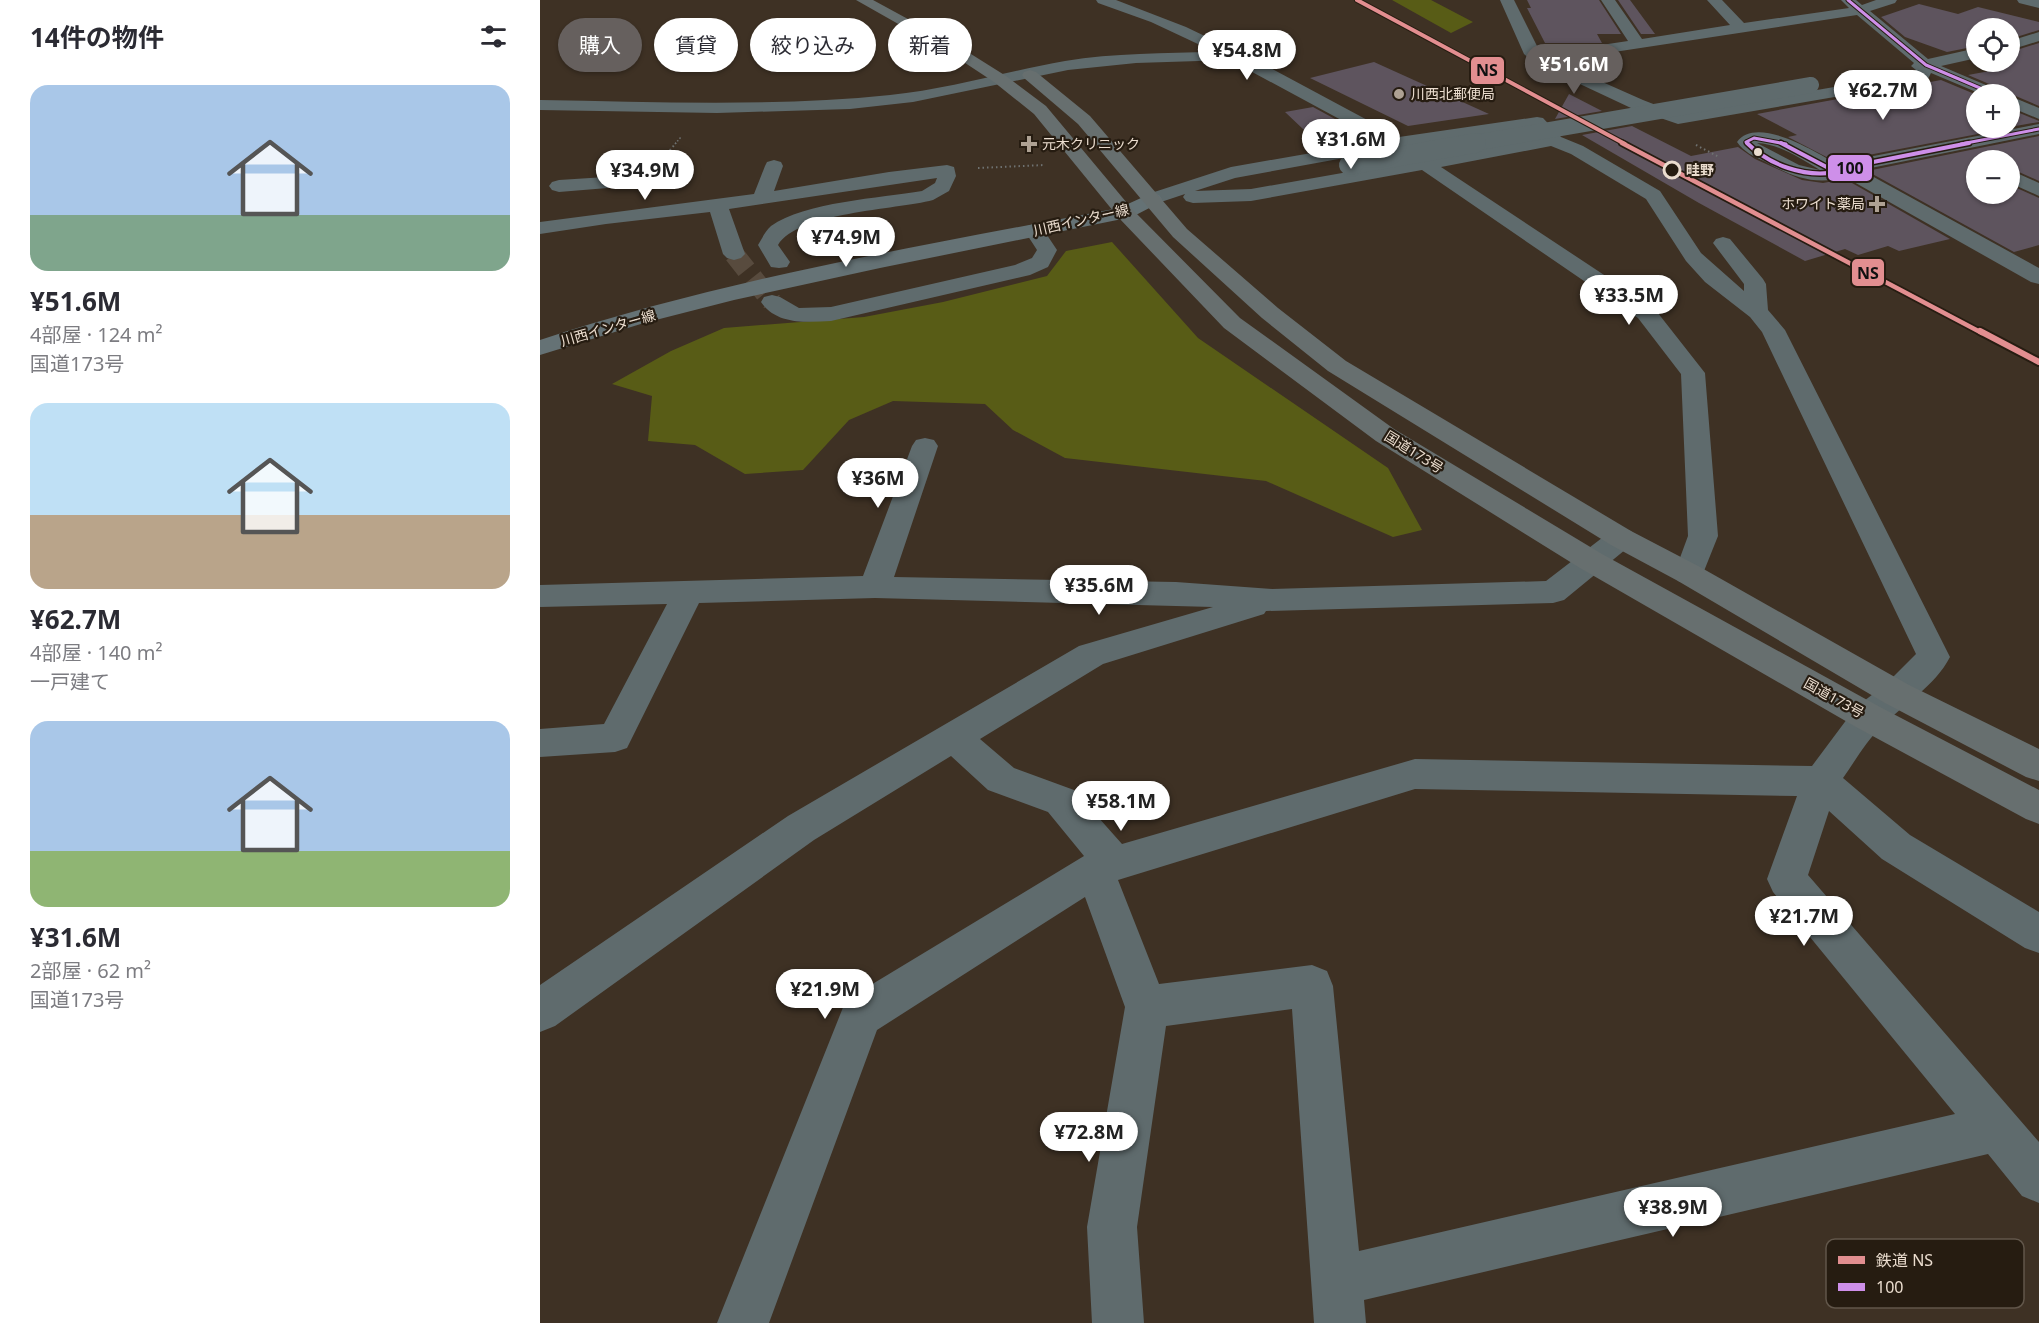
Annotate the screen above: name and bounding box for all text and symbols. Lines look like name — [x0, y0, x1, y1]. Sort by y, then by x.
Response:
chip: 購入 — [558, 18, 642, 72]
chip: 賃貸 — [654, 18, 738, 72]
chip: 絞り込み — [750, 18, 876, 72]
chip: 新着 — [888, 18, 972, 72]
map controls — [1966, 18, 2020, 204]
button: locate — [1966, 18, 2020, 72]
text: 14件の物件 — [30, 19, 164, 55]
icon: filters — [477, 20, 510, 53]
pin: ¥54.8M — [1198, 30, 1296, 81]
text: ¥54.8M — [1212, 36, 1282, 63]
pin: ¥51.6M — [1525, 44, 1623, 95]
text: ¥51.6M — [1539, 50, 1609, 77]
line badge: NS — [1470, 56, 1505, 85]
text: NS — [1476, 59, 1498, 81]
pin: ¥62.7M — [1834, 70, 1932, 121]
text: ¥62.7M — [1848, 76, 1918, 103]
place label: 川西北郵便局 — [1411, 84, 1495, 103]
button: + — [1966, 84, 2020, 138]
marker: 川西北郵便局 — [1392, 87, 1406, 101]
pin: ¥31.6M — [1302, 119, 1400, 170]
icon: home — [216, 124, 324, 232]
text: ¥31.6M — [1316, 125, 1386, 152]
place label: 元木クリニック — [1042, 134, 1140, 153]
marker: 元木クリニック — [1020, 135, 1038, 153]
unlabelled marker — [1752, 146, 1764, 158]
pin: ¥34.9M — [596, 150, 694, 201]
button: − — [1966, 150, 2020, 204]
line badge: 100 — [1827, 154, 1873, 182]
text: ¥34.9M — [610, 156, 680, 183]
text: 100 — [1836, 157, 1864, 179]
place label: 畦野 — [1686, 160, 1714, 179]
marker: 畦野 — [1663, 161, 1681, 179]
place label: ホワイト薬局 — [1781, 194, 1865, 213]
marker: ホワイト薬局 — [1870, 197, 1884, 211]
street label: 川西インター線 — [1031, 199, 1131, 240]
pin: ¥74.9M — [797, 217, 895, 268]
text: ¥74.9M — [811, 223, 881, 250]
line badge: NS — [1851, 258, 1885, 287]
text: NS — [1857, 262, 1879, 284]
pin: ¥33.5M — [1580, 275, 1678, 326]
text: ¥33.5M — [1594, 281, 1664, 308]
text: ¥51.6M — [30, 283, 121, 319]
street label: 川西インター線 — [558, 305, 658, 350]
text: 4部屋 · 124 m² — [30, 321, 162, 348]
text: 国道173号 — [30, 350, 124, 377]
street label: 国道173号 — [1381, 426, 1447, 477]
icon: home — [216, 442, 324, 550]
pin: ¥36M — [842, 458, 914, 509]
text: ¥36M — [851, 464, 905, 491]
pin: ¥35.6M — [1050, 565, 1148, 616]
text: ¥35.6M — [1064, 571, 1134, 598]
text: ¥62.7M — [30, 601, 121, 637]
text: 4部屋 · 140 m² — [30, 639, 162, 666]
text: 一戸建て — [30, 668, 110, 695]
street label: 国道173号 — [1801, 673, 1868, 722]
icon: home — [216, 760, 324, 868]
pin: ¥58.1M — [1072, 781, 1170, 832]
text: ¥58.1M — [1086, 787, 1156, 814]
pin: ¥21.7M — [1755, 896, 1853, 947]
text: ¥21.7M — [1769, 902, 1839, 929]
text: ¥31.6M — [30, 919, 121, 955]
text: 2部屋 · 62 m² — [30, 957, 151, 984]
pin: ¥21.9M — [776, 969, 874, 1020]
text: ¥21.9M — [790, 975, 860, 1002]
text: 国道173号 — [30, 986, 124, 1013]
pin: ¥72.8M — [1040, 1112, 1138, 1163]
text: ¥72.8M — [1054, 1118, 1124, 1145]
pin: ¥38.9M — [1624, 1187, 1722, 1238]
text: ¥38.9M — [1638, 1193, 1708, 1220]
legend — [1826, 1239, 2024, 1308]
text: 鉄道 NS — [1876, 1249, 1933, 1271]
text: 100 — [1876, 1276, 1903, 1298]

